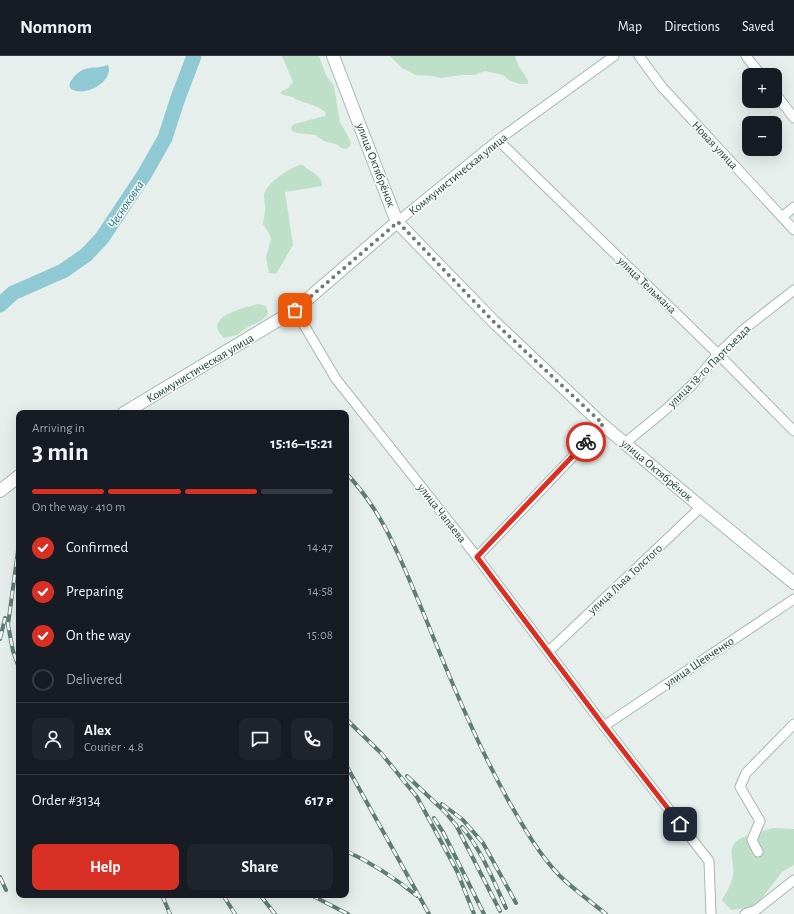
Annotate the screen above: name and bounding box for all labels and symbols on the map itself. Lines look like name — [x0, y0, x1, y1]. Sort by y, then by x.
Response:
street label: Новая улица — [689, 119, 741, 172]
street label: улица Октябрёнок — [353, 120, 398, 210]
street label: Коммунистическая улица — [407, 130, 511, 218]
water label: Чесноковка — [106, 178, 147, 231]
street label: улица Тельмана — [614, 254, 679, 317]
pin — [278, 293, 312, 327]
street label: улица 18-го Партсъезда — [665, 322, 754, 411]
street label: Коммунистическая улица — [144, 331, 257, 406]
courier — [566, 422, 606, 462]
street label: улица Октябрёнок — [618, 436, 695, 504]
street label: улица Чапаева — [414, 481, 469, 546]
street label: улица Льва Толстого — [585, 542, 665, 618]
street label: улица Шевченко — [661, 634, 737, 691]
pin — [663, 807, 697, 841]

